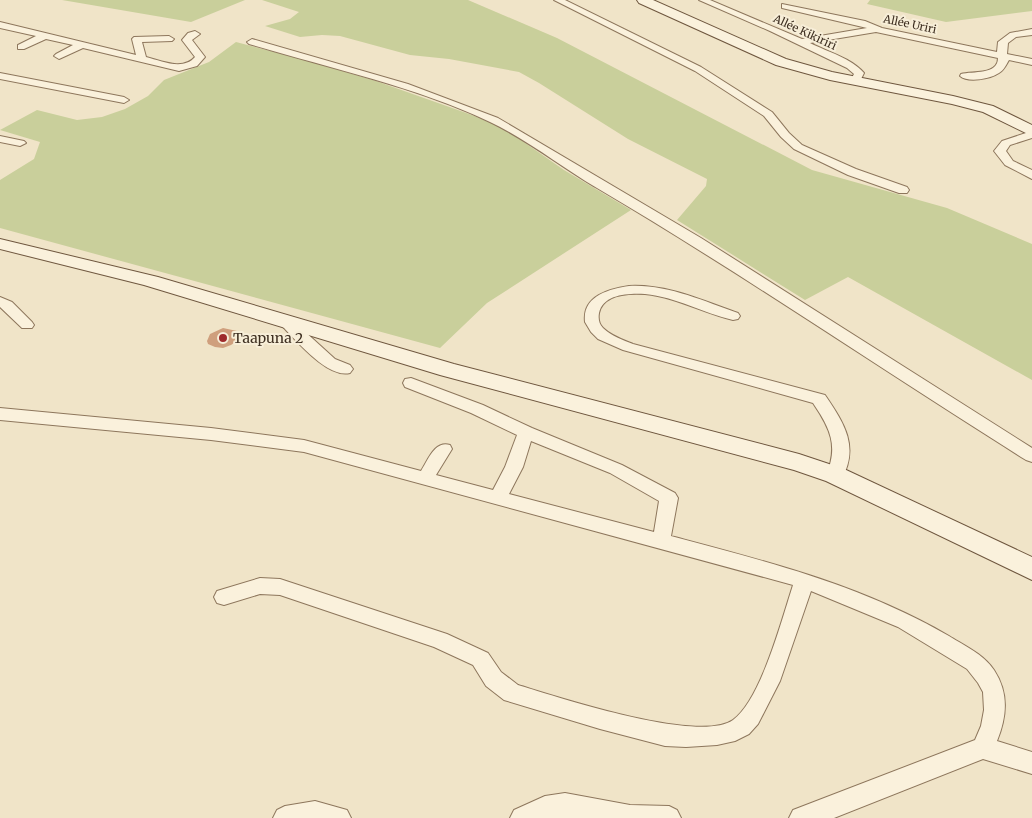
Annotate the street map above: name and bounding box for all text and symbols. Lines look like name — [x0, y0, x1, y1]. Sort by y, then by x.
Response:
street label: Allée Kikiriri — [770, 11, 839, 53]
street label: Allée Uriri — [881, 11, 938, 37]
place label: Taapuna 2 — [233, 329, 303, 347]
marker: Taapuna 2 — [217, 332, 229, 344]

